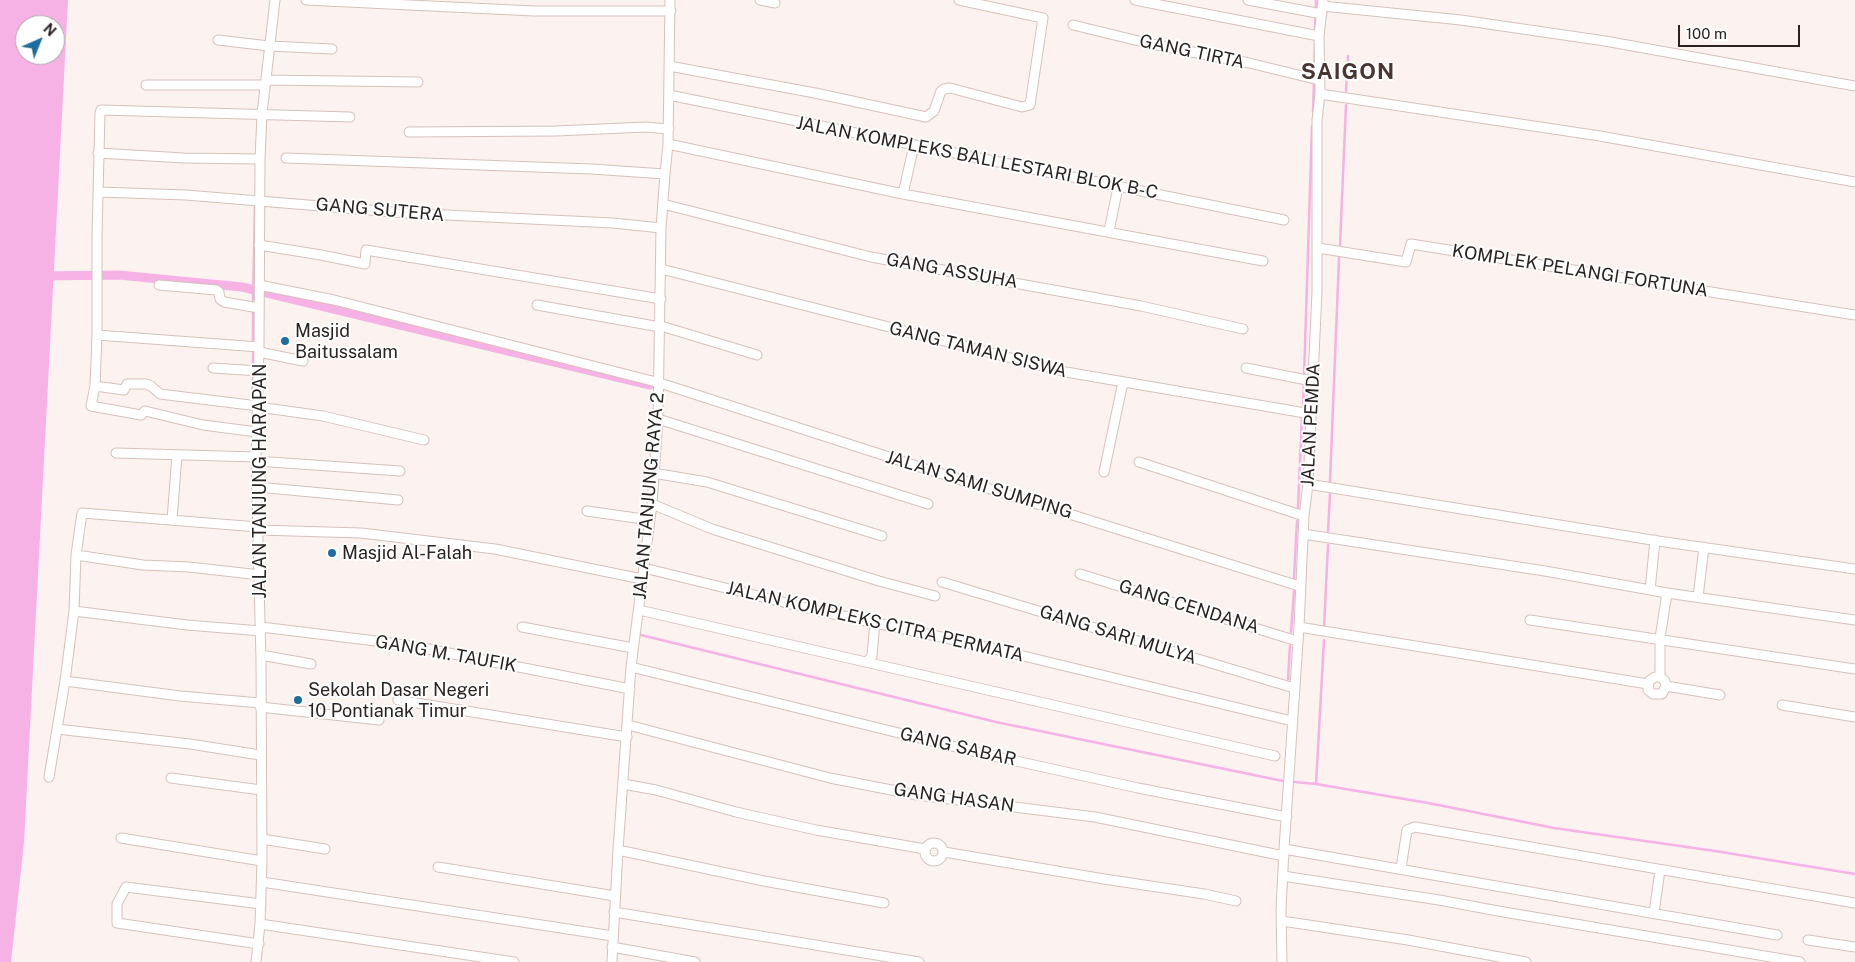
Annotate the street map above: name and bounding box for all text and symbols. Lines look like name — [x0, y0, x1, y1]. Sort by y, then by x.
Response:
north arrow — [15, 15, 65, 65]
scale bar — [1680, 15, 1802, 47]
text: N — [40, 20, 59, 39]
text: 100 m — [1686, 25, 1727, 42]
street label: GANG TIRTA — [1138, 30, 1246, 74]
district label: SAIGON — [1300, 59, 1396, 85]
street label: JALAN KOMPLEKS BALI LESTARI BLOK B-C — [794, 112, 1160, 204]
street label: GANG SUTERA — [315, 194, 445, 226]
street label: KOMPLEK PELANGI FORTUNA — [1450, 240, 1710, 302]
street label: GANG ASSUHA — [885, 249, 1019, 293]
street label: GANG TAMAN SISWA — [887, 317, 1069, 383]
place label: Masjid Baitussalam — [295, 320, 398, 362]
marker: Masjid Baitussalam — [279, 335, 291, 347]
street label: JALAN TANJUNG HARAPAN — [249, 363, 271, 599]
street label: JALAN PEMDA — [1297, 363, 1325, 487]
street label: JALAN TANJUNG RAYA 2 — [629, 392, 669, 600]
street label: JALAN SAMI SUMPING — [883, 446, 1075, 524]
place label: Masjid Al-Falah — [342, 542, 472, 564]
marker: Masjid Al-Falah — [326, 547, 338, 559]
street label: GANG CENDANA — [1116, 575, 1262, 639]
street label: JALAN KOMPLEKS CITRA PERMATA — [724, 577, 1026, 667]
street label: GANG SARI MULYA — [1037, 601, 1199, 669]
street label: GANG M. TAUFIK — [373, 631, 519, 677]
place label: Sekolah Dasar Negeri 10 Pontianak Timur — [308, 679, 489, 722]
marker: Sekolah Dasar Negeri 10 Pontianak Timur — [292, 694, 304, 706]
street label: GANG SABAR — [898, 723, 1018, 771]
street label: GANG HASAN — [892, 779, 1016, 817]

